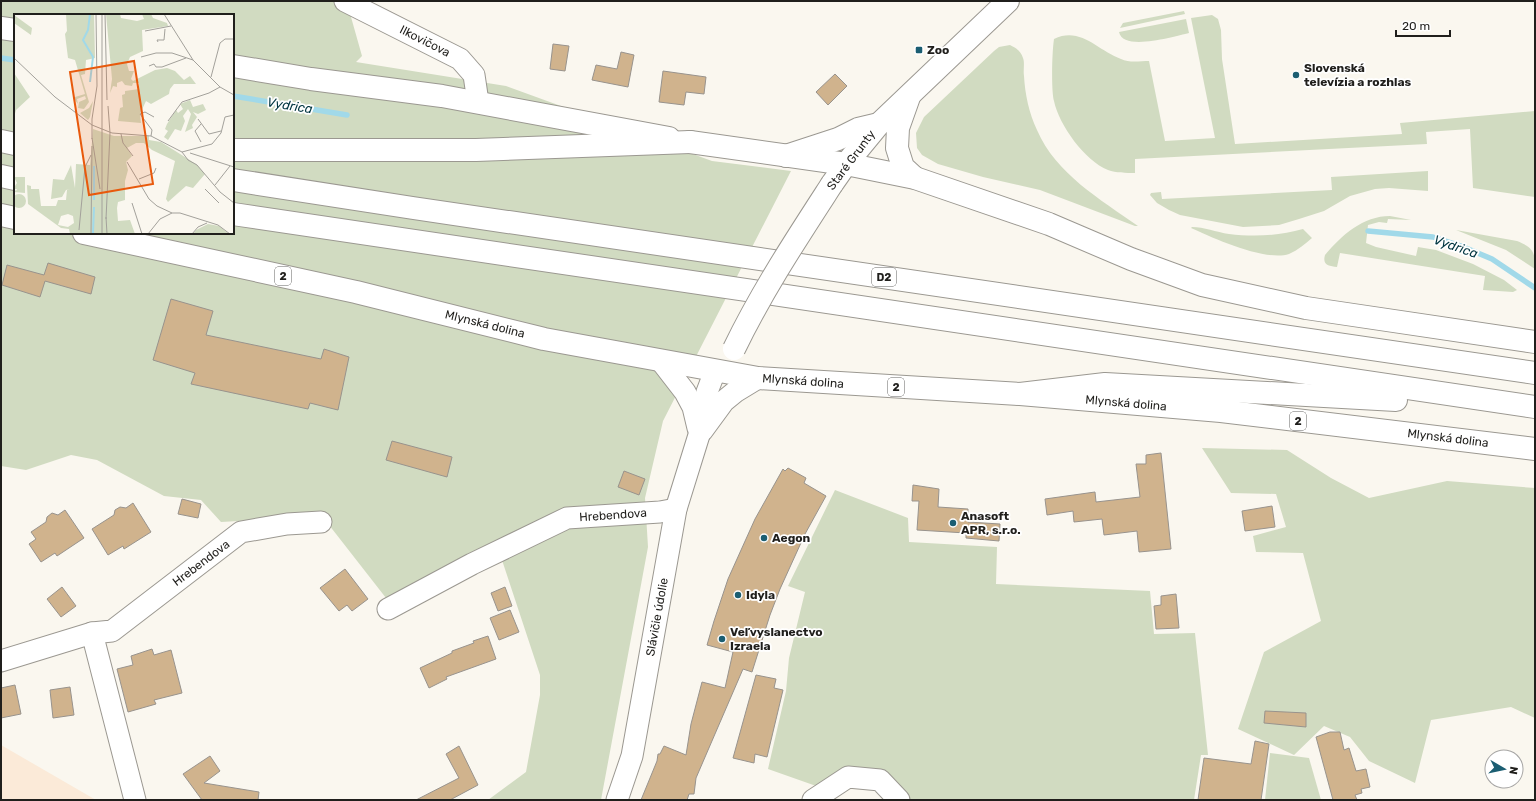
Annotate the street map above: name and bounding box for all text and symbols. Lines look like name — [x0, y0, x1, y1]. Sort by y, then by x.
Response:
scale bar — [1396, 12, 1450, 38]
inset map — [14, 14, 234, 234]
text: 20 m — [1402, 19, 1430, 33]
street label: Ilkovičova — [397, 22, 453, 60]
place label: Zoo — [927, 43, 949, 57]
marker: Zoo — [914, 45, 924, 55]
place label: Slovenská televízia a rozhlas — [1304, 61, 1412, 89]
marker: Slovenská televízia a rozhlas — [1291, 70, 1301, 80]
water label: Vydrica — [266, 94, 314, 117]
street label: Staré Grunty — [824, 127, 878, 193]
water label: Vydrica — [1432, 232, 1480, 261]
road number: 2 — [275, 267, 291, 285]
road number: D2 — [872, 268, 896, 286]
street label: Mlynská dolina — [444, 307, 526, 341]
street label: Mlynská dolina — [762, 371, 844, 391]
road number: 2 — [888, 378, 904, 396]
street label: Mlynská dolina — [1085, 392, 1167, 414]
road number: 2 — [1290, 412, 1306, 430]
street label: Mlynská dolina — [1407, 426, 1489, 450]
street label: Hrebendova — [579, 506, 647, 524]
place label: Anasoft APR, s.r.o. — [961, 509, 1021, 537]
marker: Anasoft APR, s.r.o. — [948, 518, 958, 528]
place label: Aegon — [772, 531, 811, 545]
marker: Aegon — [759, 533, 769, 543]
street label: Hrebendova — [170, 537, 232, 589]
street label: Slávičie údolie — [643, 576, 671, 657]
place label: Idyla — [746, 588, 775, 602]
marker: Idyla — [733, 590, 743, 600]
place label: Veľvyslanectvo Izraela — [730, 625, 823, 653]
marker: Veľvyslanectvo Izraela — [717, 634, 727, 644]
north arrow — [1484, 749, 1524, 789]
text: N — [1506, 766, 1520, 775]

